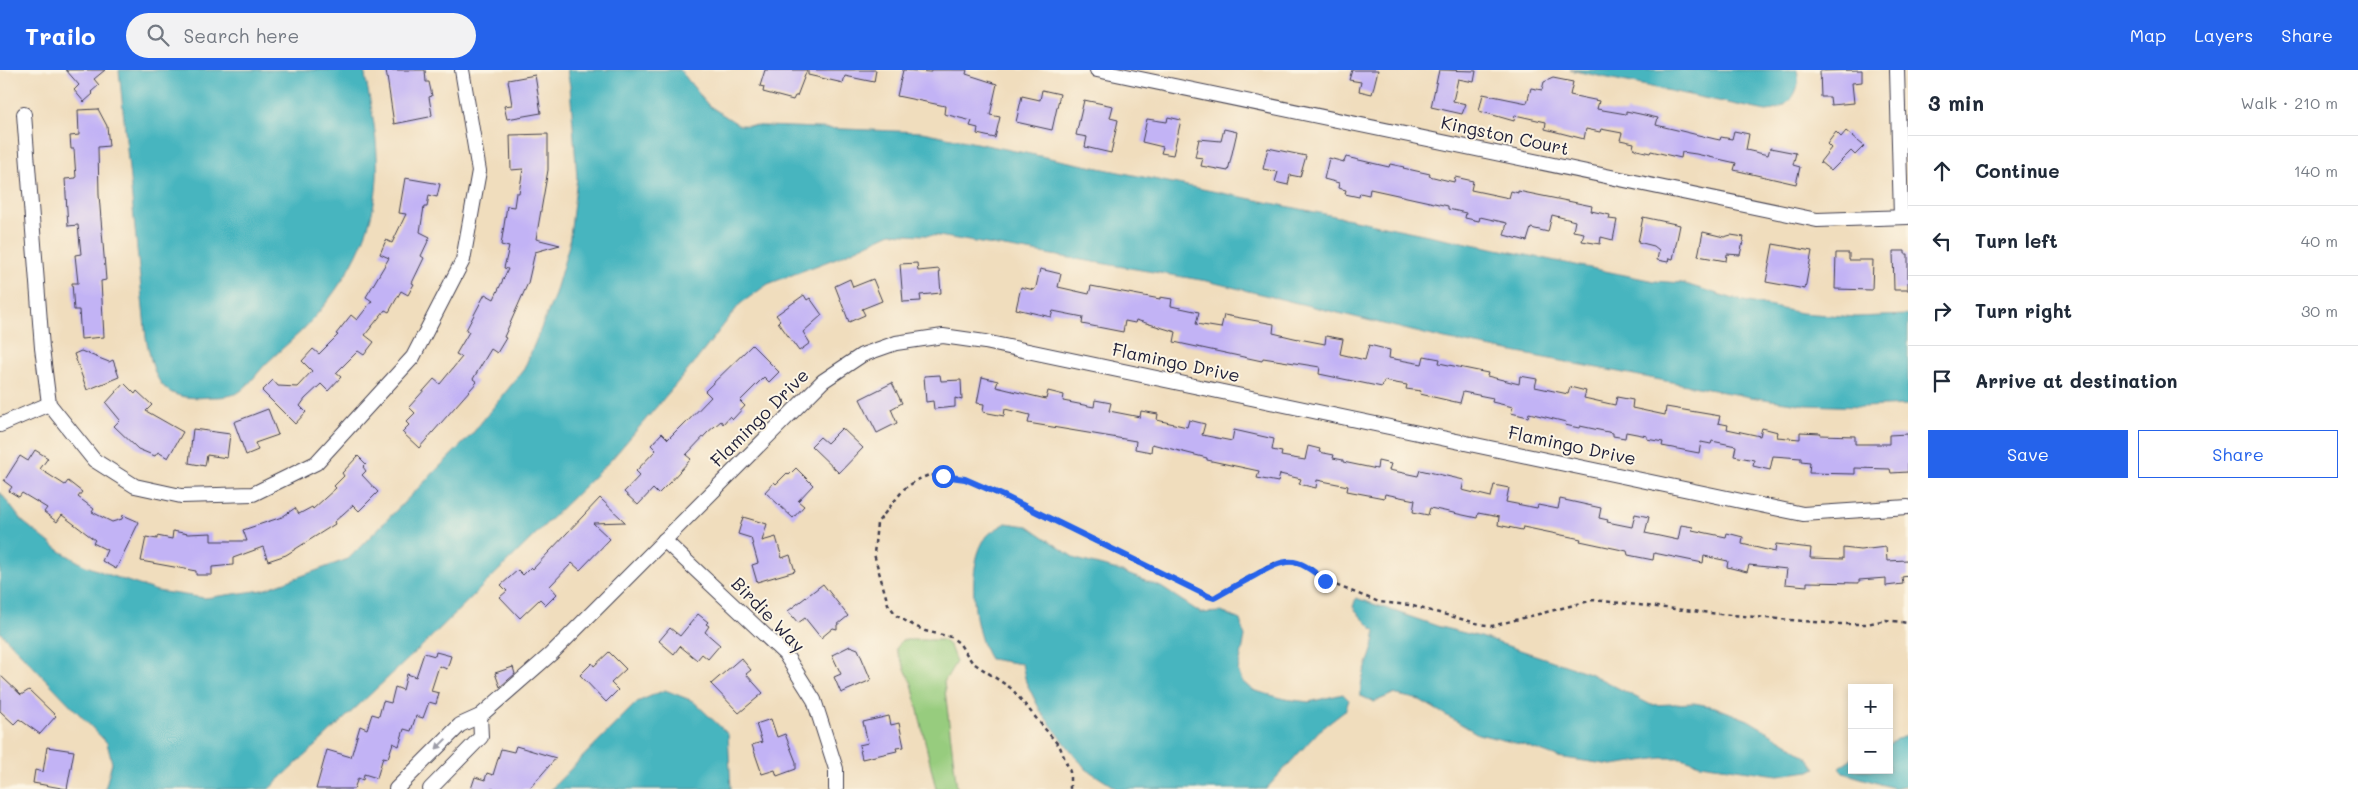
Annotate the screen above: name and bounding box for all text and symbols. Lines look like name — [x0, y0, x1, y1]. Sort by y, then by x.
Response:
search box — [126, 13, 476, 58]
text: Trailo — [25, 20, 96, 51]
icon: search — [144, 21, 172, 49]
text: Search here — [184, 23, 299, 48]
text: Map — [2130, 23, 2166, 47]
text: Layers — [2194, 23, 2253, 47]
text: Share — [2281, 23, 2333, 47]
text: 3 min — [1928, 89, 1984, 116]
text: Walk · 210 m — [2240, 92, 2338, 113]
street label: Kingston Court — [1439, 110, 1571, 160]
icon: ahead — [1928, 157, 1956, 185]
text: Continue — [1975, 158, 2060, 183]
text: 140 m — [2294, 160, 2338, 181]
icon: left — [1928, 227, 1956, 255]
text: Turn left — [1975, 228, 2058, 253]
text: 40 m — [2301, 230, 2338, 251]
icon: right — [1928, 297, 1956, 325]
text: Turn right — [1975, 298, 2072, 323]
text: 30 m — [2301, 300, 2338, 321]
street label: Flamingo Drive — [1110, 337, 1242, 387]
street label: Flamingo Drive — [705, 363, 814, 472]
icon: arrive — [1928, 367, 1956, 395]
text: Arrive at destination — [1975, 368, 2178, 393]
street label: Flamingo Drive — [1506, 420, 1638, 470]
button: Save — [1928, 430, 2128, 478]
button: Share — [2138, 430, 2338, 478]
route start — [932, 465, 955, 488]
route end — [1314, 570, 1337, 593]
street label: Birdie Way — [727, 571, 811, 657]
map controls — [1848, 684, 1893, 774]
button: + — [1848, 684, 1893, 729]
button: − — [1848, 729, 1893, 774]
one-way arrow — [435, 738, 447, 750]

